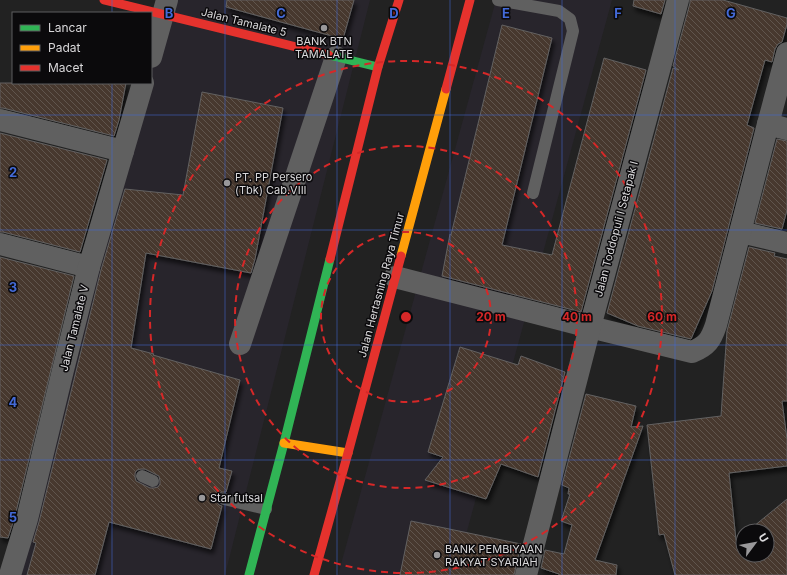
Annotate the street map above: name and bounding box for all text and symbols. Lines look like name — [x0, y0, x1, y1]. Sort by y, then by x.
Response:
text: B — [165, 5, 174, 21]
street label: Jalan Tamalate 5 — [200, 5, 289, 39]
text: C — [276, 5, 286, 21]
text: D — [389, 5, 399, 21]
text: E — [502, 5, 510, 21]
text: F — [614, 5, 622, 21]
text: G — [726, 5, 736, 21]
legend — [12, 12, 152, 84]
text: Lancar — [48, 20, 87, 35]
marker: BANK BTN TAMALATE — [319, 23, 329, 33]
place label: BANK BTN TAMALATE — [295, 34, 353, 61]
text: Padat — [48, 40, 80, 55]
text: Macet — [48, 60, 83, 75]
street label: Jalan Toddopuli I Setapak I — [591, 160, 641, 298]
text: 2 — [9, 164, 17, 180]
place label: PT. PP Persero (Tbk) Cab.VIII — [235, 170, 313, 197]
marker: PT. PP Persero (Tbk) Cab.VIII — [222, 178, 232, 188]
street label: Jalan Hertasning Raya Timur — [355, 211, 407, 359]
text: 3 — [9, 279, 17, 295]
street label: Jalan Tamalate V — [56, 283, 92, 373]
text: 20 m — [476, 309, 506, 324]
text: 40 m — [562, 309, 592, 324]
text: 60 m — [647, 309, 677, 324]
centre of rings — [399, 310, 413, 324]
text: 4 — [9, 394, 18, 410]
place label: Star futsal — [210, 491, 263, 505]
marker: Star futsal — [197, 493, 207, 503]
text: 5 — [9, 509, 17, 525]
north arrow — [735, 523, 775, 563]
text: U — [755, 531, 772, 545]
place label: BANK PEMBIYAAN RAKYAT SYARIAH — [445, 542, 543, 569]
marker: BANK PEMBIYAAN RAKYAT SYARIAH — [432, 550, 442, 560]

